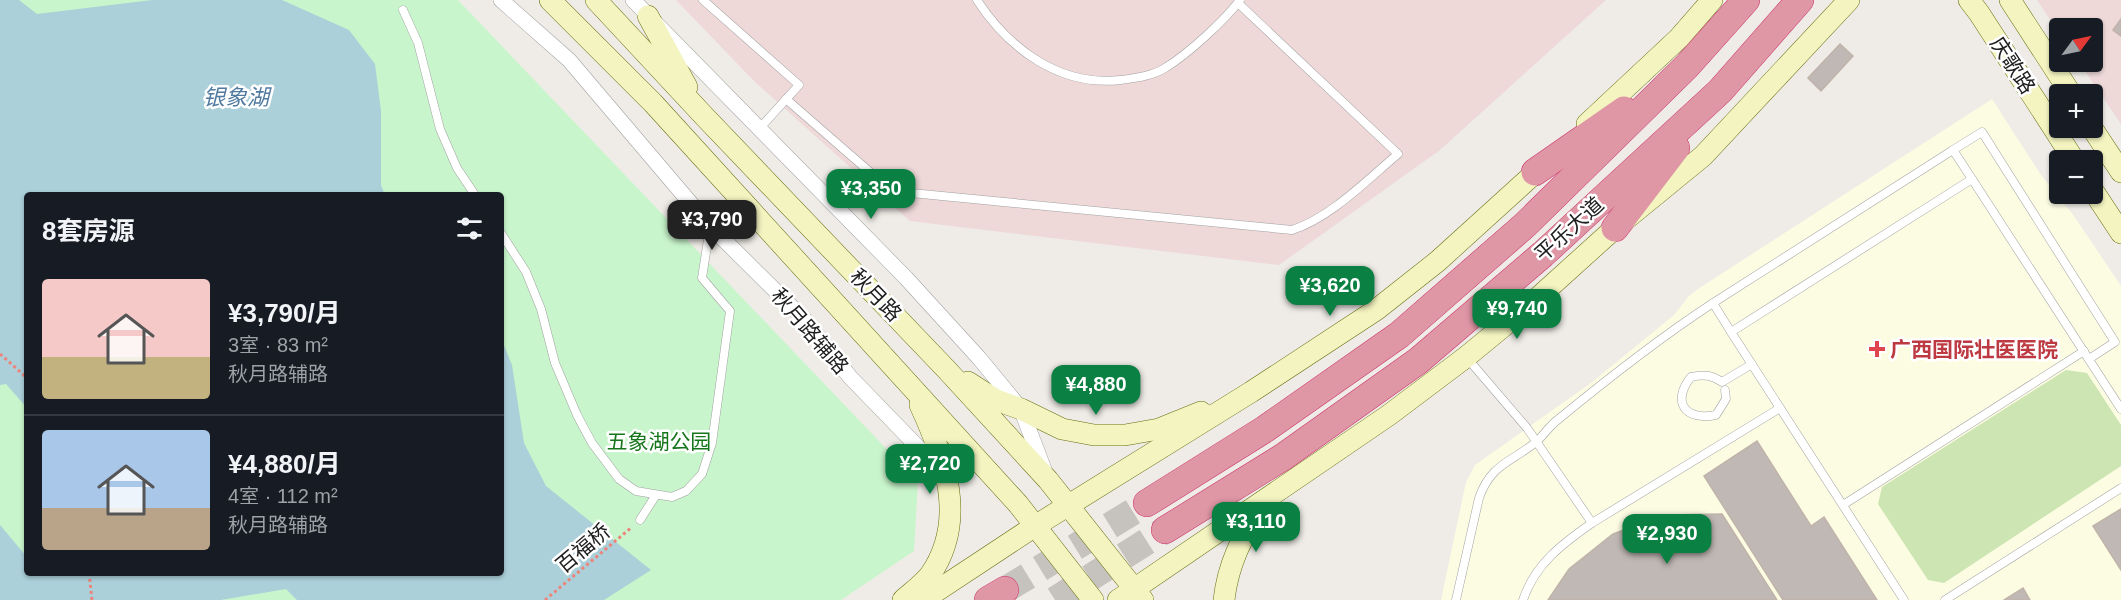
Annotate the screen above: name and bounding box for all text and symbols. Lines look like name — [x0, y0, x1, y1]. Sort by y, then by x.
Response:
north arrow — [2049, 18, 2103, 72]
map controls — [2049, 18, 2103, 204]
street label: 庆歌路 — [1986, 32, 2040, 98]
button: + — [2049, 84, 2103, 138]
water label: 银象湖 — [203, 85, 272, 110]
button: − — [2049, 150, 2103, 204]
pin: ¥3,350 — [822, 169, 920, 220]
text: ¥3,350 — [840, 177, 902, 199]
street label: 平乐大道 — [1530, 192, 1608, 266]
pin: ¥3,790 — [663, 200, 761, 251]
text: ¥3,790 — [681, 208, 743, 230]
icon: filters — [453, 212, 486, 245]
text: 8套房源 — [42, 216, 134, 246]
street label: 秋月路 — [846, 264, 906, 326]
pin: ¥3,620 — [1281, 266, 1379, 317]
text: ¥3,620 — [1299, 274, 1361, 296]
street label: 秋月路辅路 — [767, 284, 853, 378]
pin: ¥9,740 — [1468, 289, 1566, 340]
text: ¥9,740 — [1486, 297, 1548, 319]
text: ¥3,790/月 — [228, 298, 341, 328]
icon: home — [90, 303, 162, 375]
text: 3室 · 83 m² — [228, 334, 328, 356]
place label: 广西国际壮医医院 — [1890, 338, 2058, 361]
marker: 广西国际壮医医院 — [1868, 340, 1886, 358]
text: 秋月路辅路 — [228, 363, 328, 385]
pin: ¥4,880 — [1047, 365, 1145, 416]
text: ¥4,880 — [1065, 373, 1127, 395]
park label: 五象湖公园 — [607, 430, 712, 453]
pin: ¥2,720 — [881, 444, 979, 495]
text: ¥4,880/月 — [228, 449, 341, 479]
text: ¥2,720 — [899, 452, 961, 474]
icon: home — [90, 454, 162, 526]
text: 4室 · 112 m² — [228, 485, 338, 507]
pin: ¥3,110 — [1207, 502, 1305, 553]
text: ¥3,110 — [1226, 510, 1286, 532]
text: 秋月路辅路 — [228, 514, 328, 536]
pin: ¥2,930 — [1618, 514, 1716, 565]
street label: 百福桥 — [551, 519, 615, 577]
text: ¥2,930 — [1636, 522, 1698, 544]

